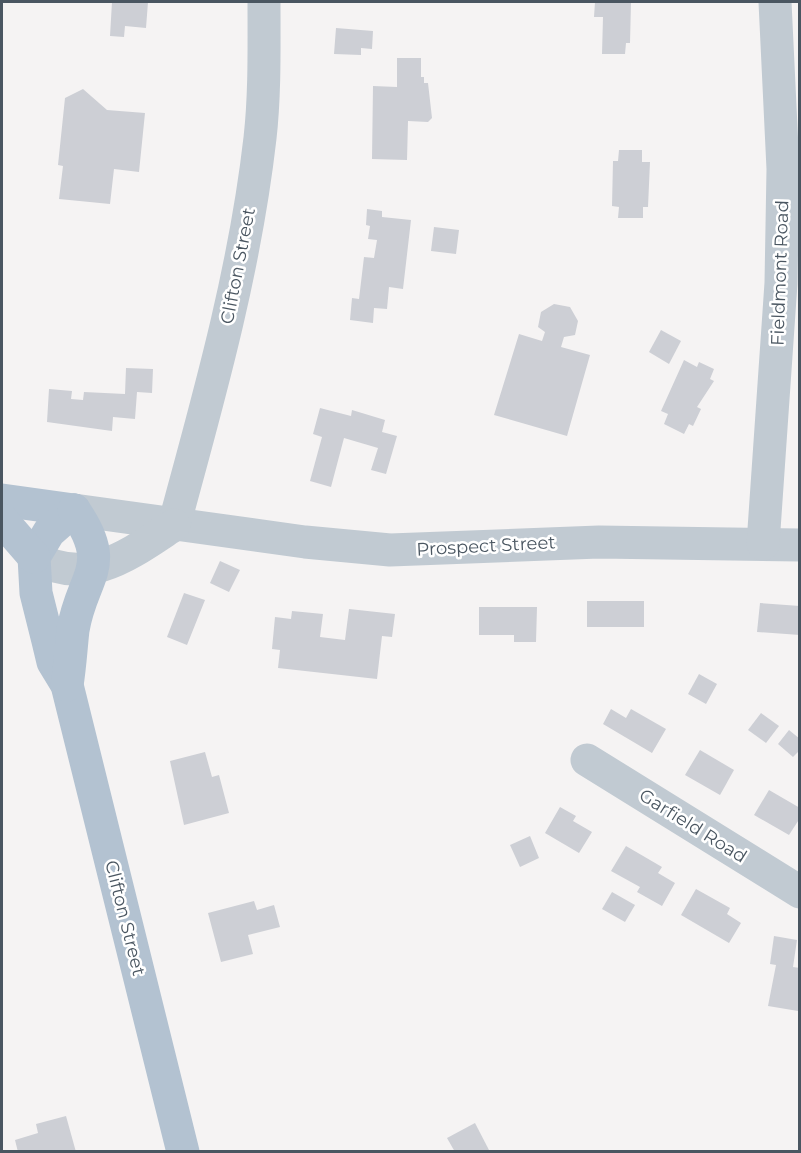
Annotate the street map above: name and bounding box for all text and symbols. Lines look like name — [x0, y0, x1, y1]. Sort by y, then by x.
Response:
street label: Fieldmont Road — [766, 200, 794, 346]
street label: Clifton Street — [216, 206, 260, 326]
street label: Prospect Street — [416, 531, 556, 561]
street label: Garfield Road — [635, 784, 751, 868]
street label: Clifton Street — [100, 858, 150, 978]

